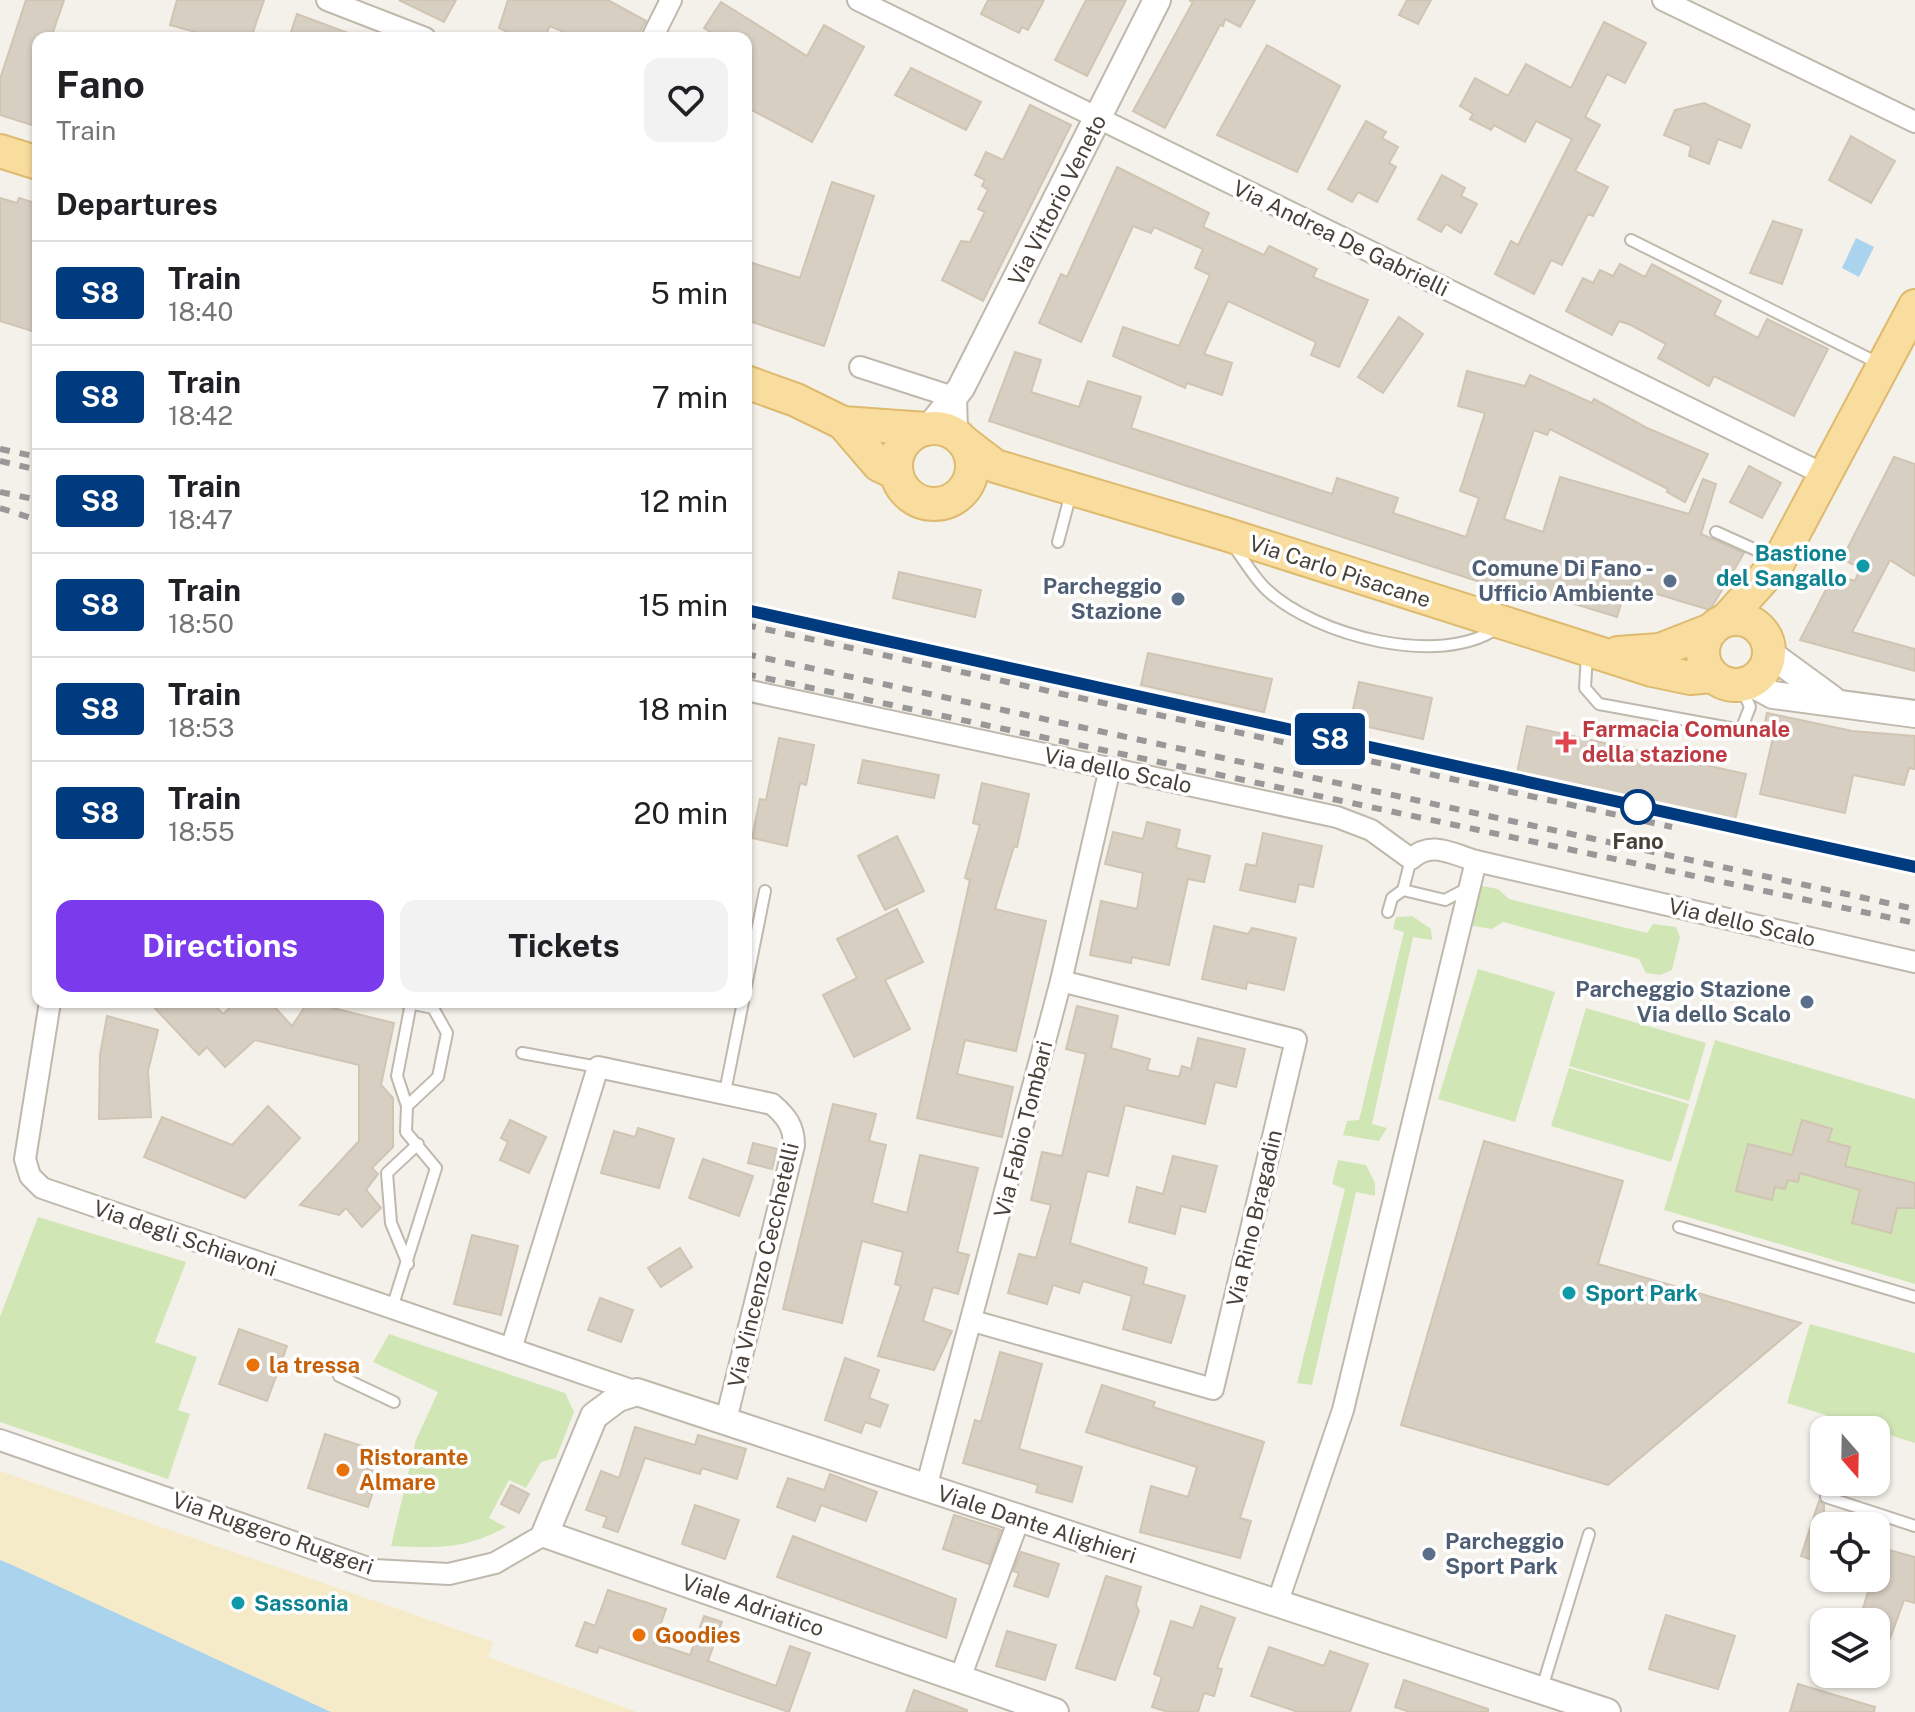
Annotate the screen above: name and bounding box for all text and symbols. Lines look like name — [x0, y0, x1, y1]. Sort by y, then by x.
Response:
button: heart — [644, 58, 728, 142]
text: Fano — [56, 62, 145, 107]
street label: Via Vittorio Veneto — [1003, 110, 1111, 290]
text: Train — [56, 115, 116, 146]
street label: Via Andrea De Gabrielli — [1229, 174, 1453, 302]
text: Departures — [56, 186, 218, 222]
text: Train — [168, 260, 241, 296]
text: 5 min — [651, 275, 728, 311]
text: S8 — [81, 276, 119, 309]
text: 18:40 — [168, 296, 233, 327]
text: Train — [168, 364, 241, 400]
text: 7 min — [652, 379, 728, 415]
text: S8 — [81, 380, 119, 413]
text: 18:42 — [168, 400, 233, 431]
text: Train — [168, 468, 241, 504]
text: 12 min — [640, 483, 728, 519]
text: S8 — [81, 484, 119, 517]
text: 18:47 — [168, 504, 233, 535]
street label: Via Carlo Pisacane — [1246, 529, 1434, 613]
place label: Bastione del Sangallo — [1716, 540, 1847, 591]
place label: Comune Di Fano - Ufficio Ambiente — [1472, 555, 1654, 606]
marker: Bastione del Sangallo — [1854, 557, 1872, 575]
text: Train — [168, 572, 241, 608]
marker: Comune Di Fano - Ufficio Ambiente — [1661, 572, 1679, 590]
place label: Parcheggio Stazione — [1043, 573, 1162, 624]
text: 15 min — [638, 587, 728, 623]
text: S8 — [81, 588, 119, 621]
marker: Parcheggio Stazione — [1169, 590, 1187, 608]
text: 18:50 — [168, 608, 234, 639]
text: Train — [168, 676, 241, 712]
text: 18 min — [638, 691, 728, 727]
text: S8 — [81, 692, 119, 725]
text: 18:53 — [168, 712, 234, 743]
line badge: S8 — [1294, 713, 1366, 765]
place label: Farmacia Comunale della stazione — [1582, 716, 1790, 767]
text: S8 — [1311, 722, 1349, 755]
marker: Farmacia Comunale della stazione — [1557, 733, 1575, 751]
street label: Via dello Scalo — [1042, 742, 1194, 798]
text: Train — [168, 780, 241, 816]
marker: Fano — [1621, 790, 1655, 824]
text: 20 min — [634, 795, 728, 831]
text: S8 — [81, 796, 119, 829]
text: 18:55 — [168, 816, 235, 847]
place label: Fano — [1612, 828, 1664, 854]
street label: Via dello Scalo — [1666, 892, 1818, 952]
button: Directions — [56, 900, 384, 992]
button: Tickets — [400, 900, 728, 992]
place label: Parcheggio Stazione Via dello Scalo — [1575, 976, 1791, 1027]
marker: Parcheggio Stazione Via dello Scalo — [1798, 993, 1816, 1011]
street label: Via Fabio Tombari — [988, 1038, 1058, 1220]
street label: Via Rino Bragadin — [1221, 1127, 1287, 1309]
street label: Via Vincenzo Cecchetelli — [722, 1140, 804, 1390]
street label: Via degli Schiavoni — [90, 1194, 280, 1282]
place label: Sport Park — [1585, 1280, 1698, 1306]
marker: Sport Park — [1560, 1284, 1578, 1302]
place label: la tressa — [269, 1352, 360, 1378]
marker: la tressa — [244, 1356, 262, 1374]
north arrow — [1810, 1416, 1890, 1496]
map controls — [1810, 1416, 1890, 1688]
place label: Ristorante Almare — [359, 1444, 469, 1495]
marker: Ristorante Almare — [334, 1461, 352, 1479]
street label: Viale Dante Alighieri — [934, 1480, 1140, 1568]
street label: Via Ruggero Ruggeri — [169, 1486, 377, 1580]
button: locate — [1810, 1512, 1890, 1592]
place label: Parcheggio Sport Park — [1445, 1528, 1564, 1579]
marker: Parcheggio Sport Park — [1420, 1545, 1438, 1563]
street label: Viale Adriatico — [678, 1568, 828, 1642]
place label: Sassonia — [254, 1590, 349, 1616]
marker: Sassonia — [229, 1594, 247, 1612]
button: layers — [1810, 1608, 1890, 1688]
place label: Goodies — [655, 1622, 741, 1648]
marker: Goodies — [630, 1626, 648, 1644]

